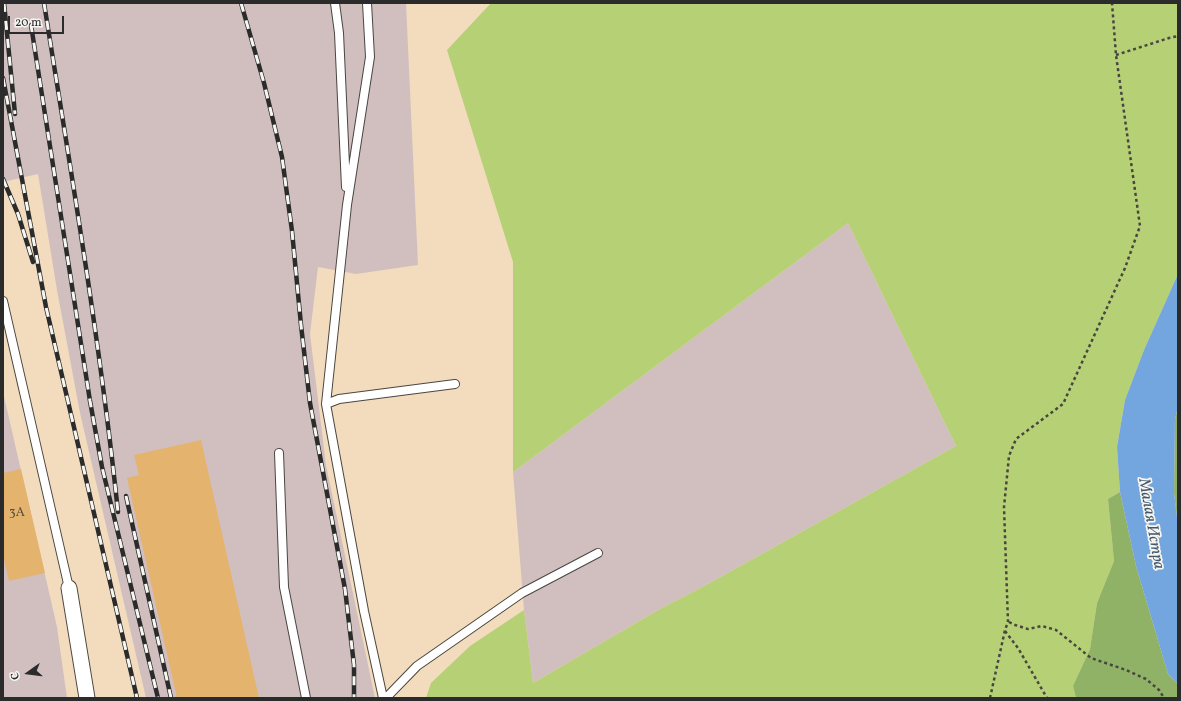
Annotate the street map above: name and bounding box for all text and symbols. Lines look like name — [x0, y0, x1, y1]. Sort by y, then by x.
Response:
scale bar — [10, 8, 66, 34]
text: 20 m — [15, 15, 42, 31]
water label: Малая Истра — [1133, 477, 1167, 571]
house number: 3А — [9, 506, 25, 522]
north arrow — [8, 653, 48, 693]
text: С — [8, 671, 24, 681]

